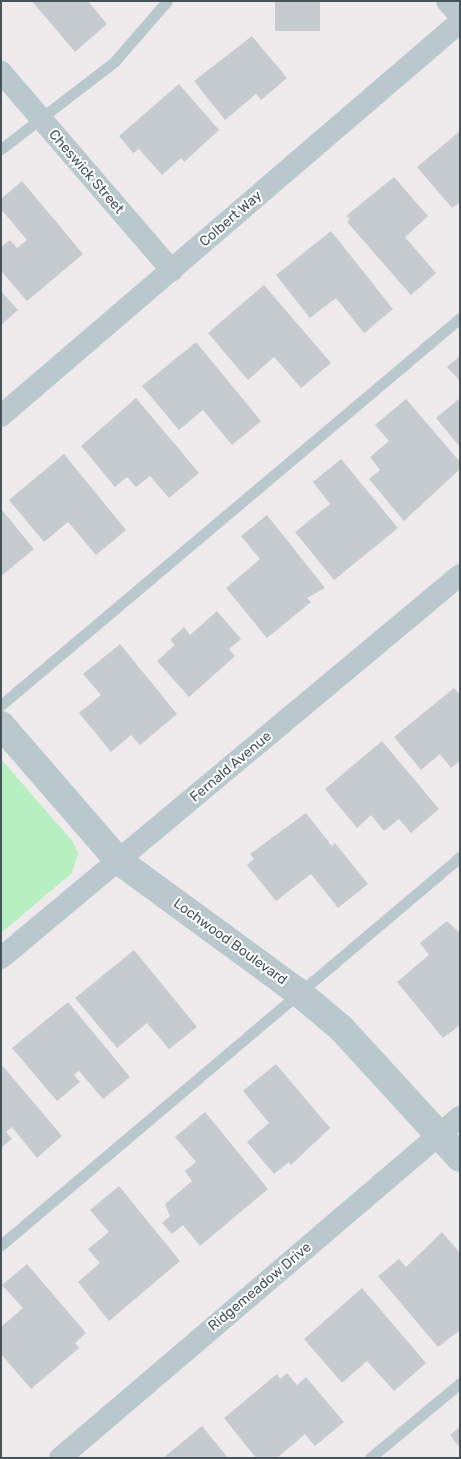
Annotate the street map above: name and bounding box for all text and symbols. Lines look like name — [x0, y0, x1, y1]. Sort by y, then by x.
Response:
street label: Cheswick Street — [45, 126, 127, 218]
street label: Colbert Way — [196, 187, 266, 251]
street label: Fernald Avenue — [187, 728, 275, 806]
street label: Lochwood Boulevard — [170, 895, 290, 989]
street label: Ridgemeadow Drive — [205, 1239, 315, 1335]

